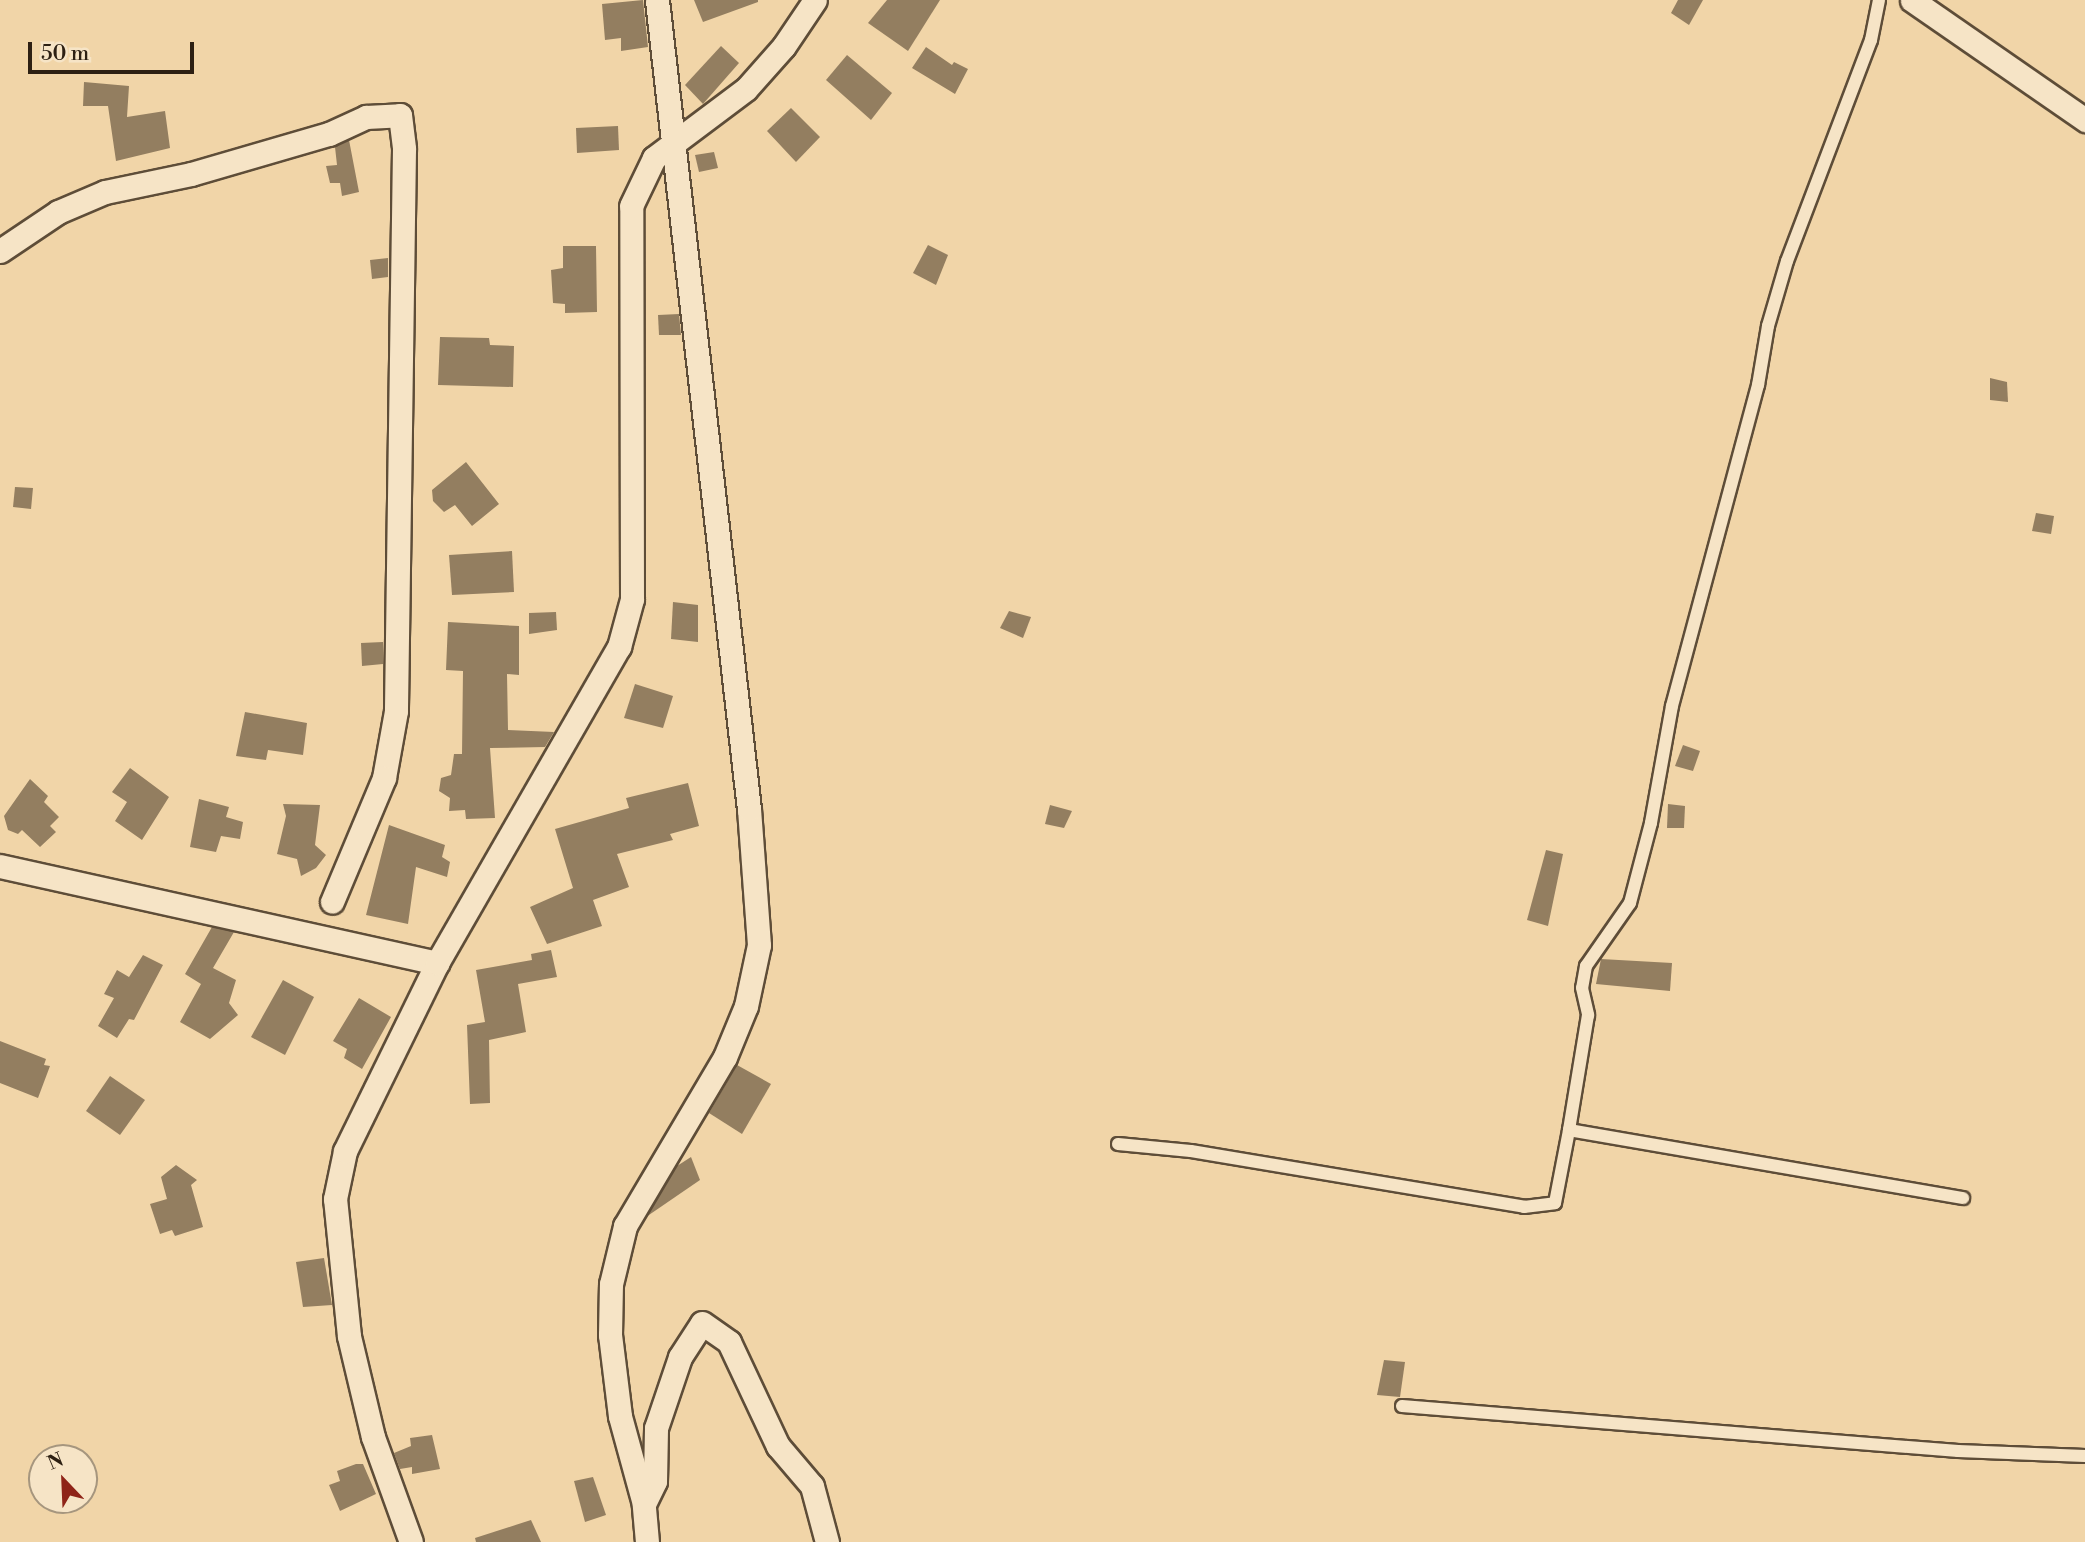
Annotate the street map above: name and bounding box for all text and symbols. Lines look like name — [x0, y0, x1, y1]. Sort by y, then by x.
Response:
scale bar — [32, 28, 198, 72]
text: 50 m — [41, 41, 89, 67]
north arrow — [28, 1444, 98, 1514]
text: N — [44, 1448, 67, 1475]

